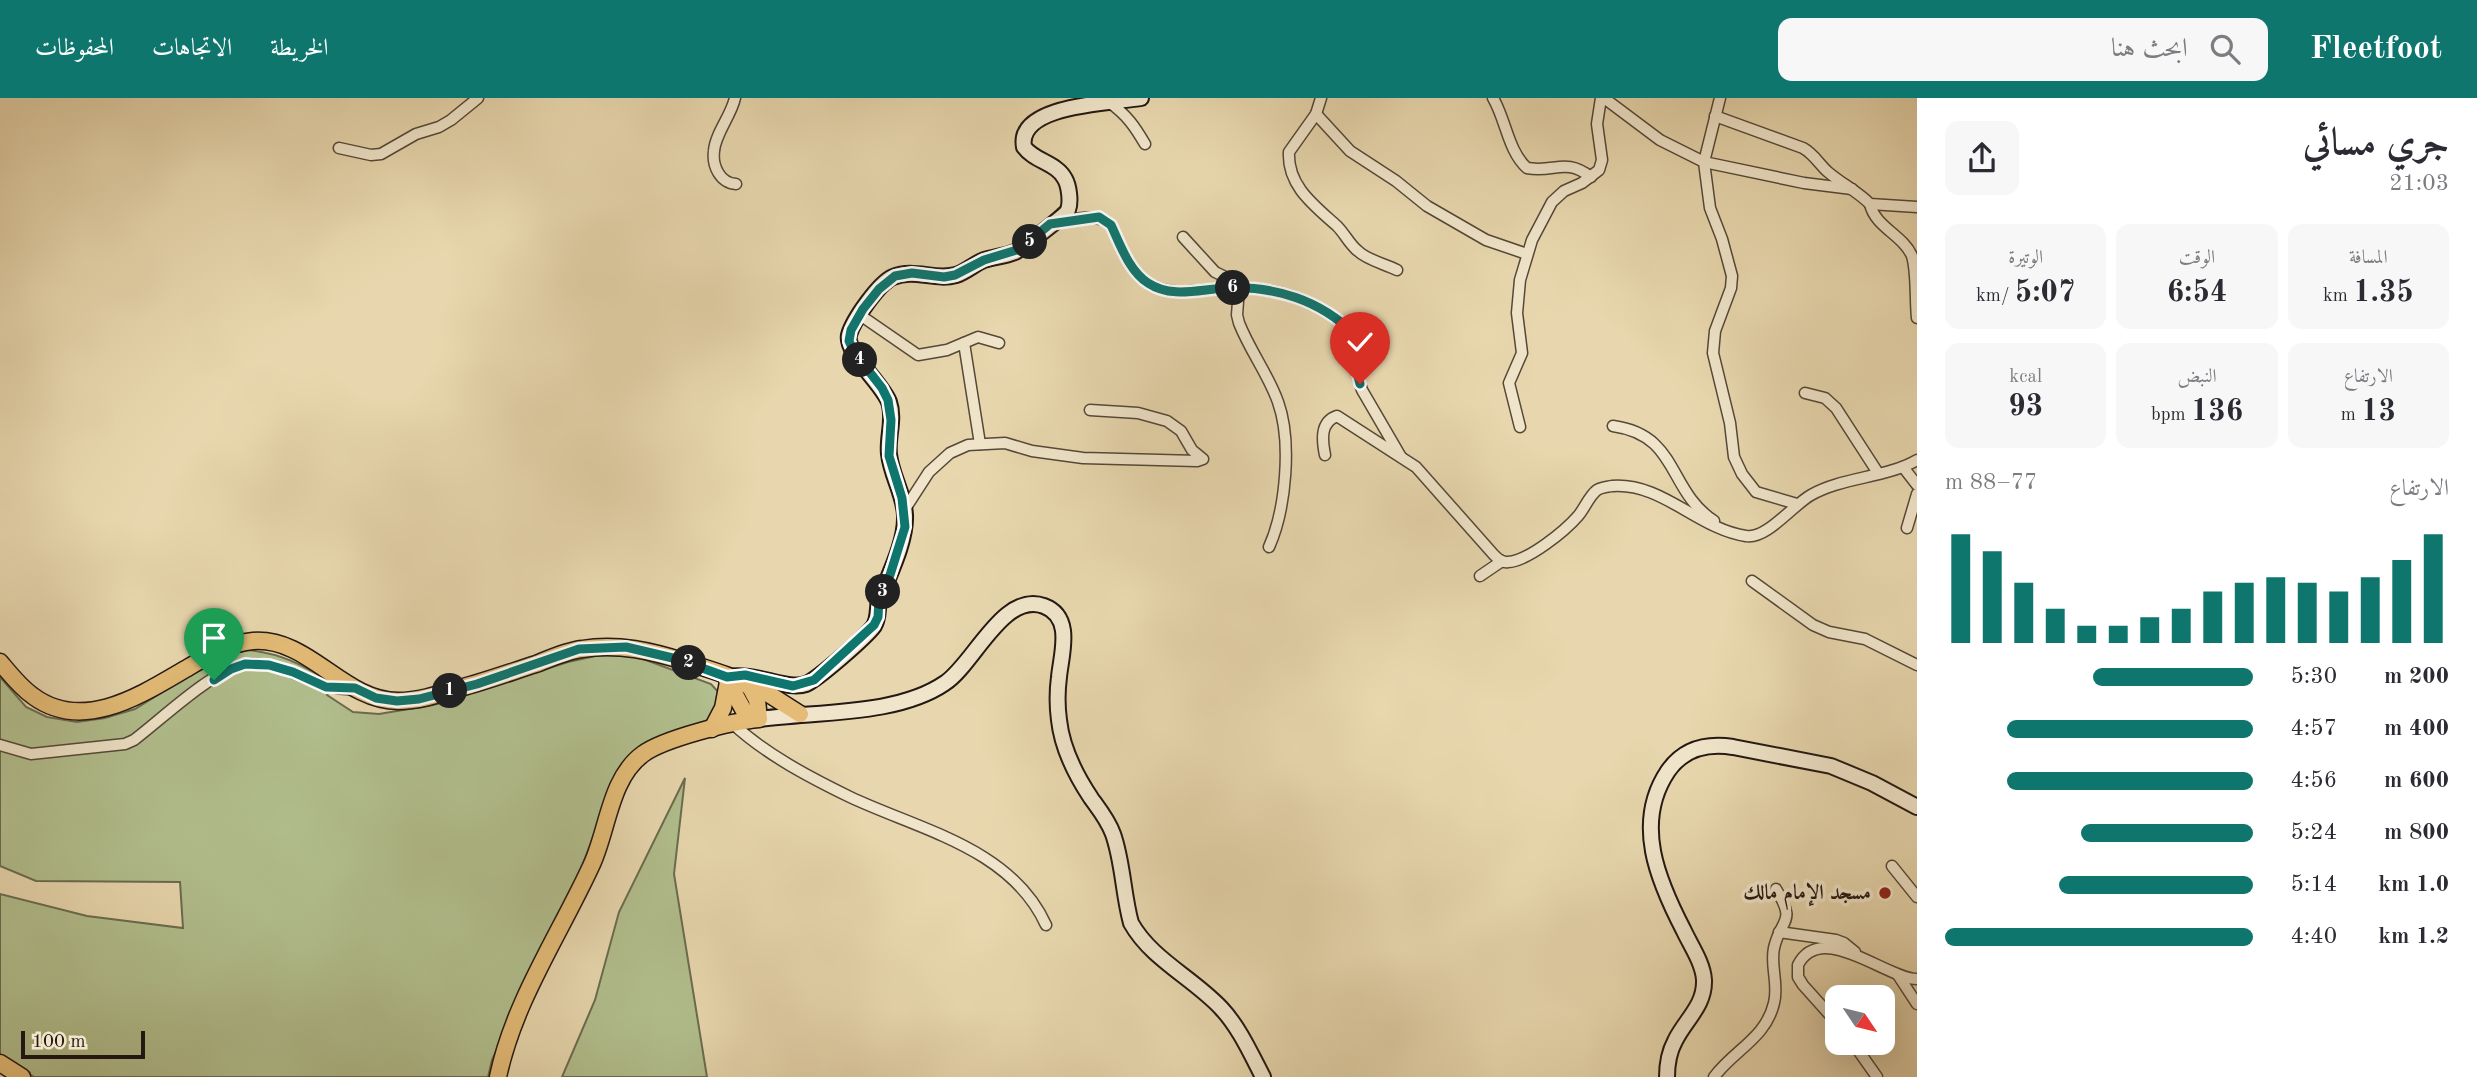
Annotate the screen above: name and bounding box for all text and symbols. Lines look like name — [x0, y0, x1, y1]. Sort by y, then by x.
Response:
search box — [1778, 18, 2268, 81]
icon: search — [2206, 30, 2244, 68]
text: Fleetfoot — [2310, 33, 2442, 66]
text: ابحث هنا — [2111, 36, 2188, 62]
text: المحفوظات — [35, 37, 114, 61]
text: الاتجاهات — [152, 37, 232, 61]
text: الخريطة — [270, 37, 329, 61]
button: share — [1945, 121, 2019, 195]
text: جري مسائي — [2303, 125, 2449, 163]
text: 21:03 — [2389, 172, 2449, 195]
pin: 5 — [1012, 225, 1048, 260]
text: 5 — [1024, 232, 1035, 251]
text: الوتيرة — [2008, 249, 2043, 268]
text: الوقت — [2179, 249, 2215, 268]
text: المسافة — [2349, 249, 2388, 268]
pin: 6 — [1216, 270, 1250, 306]
text: 6 — [1227, 278, 1238, 297]
text: 5:07 — [2015, 278, 2075, 308]
text: 6:54 — [2167, 278, 2227, 308]
text: 1.35 — [2353, 278, 2414, 308]
text: /km — [1976, 287, 2015, 306]
text: km — [2323, 287, 2353, 306]
pin — [1330, 312, 1390, 384]
icon: check — [1341, 323, 1379, 361]
pin: 4 — [842, 342, 878, 378]
text: 4 — [854, 350, 865, 369]
text: kcal — [2009, 368, 2042, 387]
text: النبض — [2177, 368, 2217, 387]
text: الارتفاع — [2344, 368, 2393, 387]
text: 93 — [2008, 392, 2043, 422]
text: 136 — [2191, 397, 2243, 427]
text: 13 — [2361, 397, 2396, 427]
text: bpm — [2151, 406, 2191, 425]
text: m — [2341, 406, 2361, 425]
text: 77–88 m — [1945, 471, 2037, 494]
text: الارتفاع — [2389, 477, 2449, 500]
pin: 3 — [866, 574, 900, 610]
text: 3 — [877, 582, 888, 601]
pin — [184, 608, 244, 680]
icon: arrive — [195, 619, 233, 657]
pin: 2 — [672, 646, 706, 680]
text: 2 — [683, 653, 694, 672]
text: 5:30 — [2291, 665, 2337, 688]
text: 200 m — [2384, 665, 2449, 688]
pin: 1 — [433, 674, 468, 708]
text: 1 — [444, 681, 455, 700]
text: 4:57 — [2291, 717, 2337, 740]
text: 400 m — [2384, 717, 2449, 740]
text: 4:56 — [2291, 769, 2337, 792]
text: 600 m — [2384, 769, 2449, 792]
text: 5:24 — [2291, 821, 2337, 844]
text: 800 m — [2384, 821, 2449, 844]
text: 5:14 — [2291, 873, 2337, 896]
text: 1.0 km — [2378, 873, 2449, 896]
place label: مسجد الإمام مالك — [1744, 881, 1871, 911]
marker: مسجد الإمام مالك — [1877, 885, 1893, 901]
text: 4:40 — [2291, 925, 2337, 948]
text: 1.2 km — [2378, 925, 2449, 948]
north arrow — [1825, 985, 1895, 1055]
map controls — [1825, 985, 1895, 1055]
scale bar — [21, 1028, 145, 1060]
text: 100 m — [32, 1033, 85, 1052]

